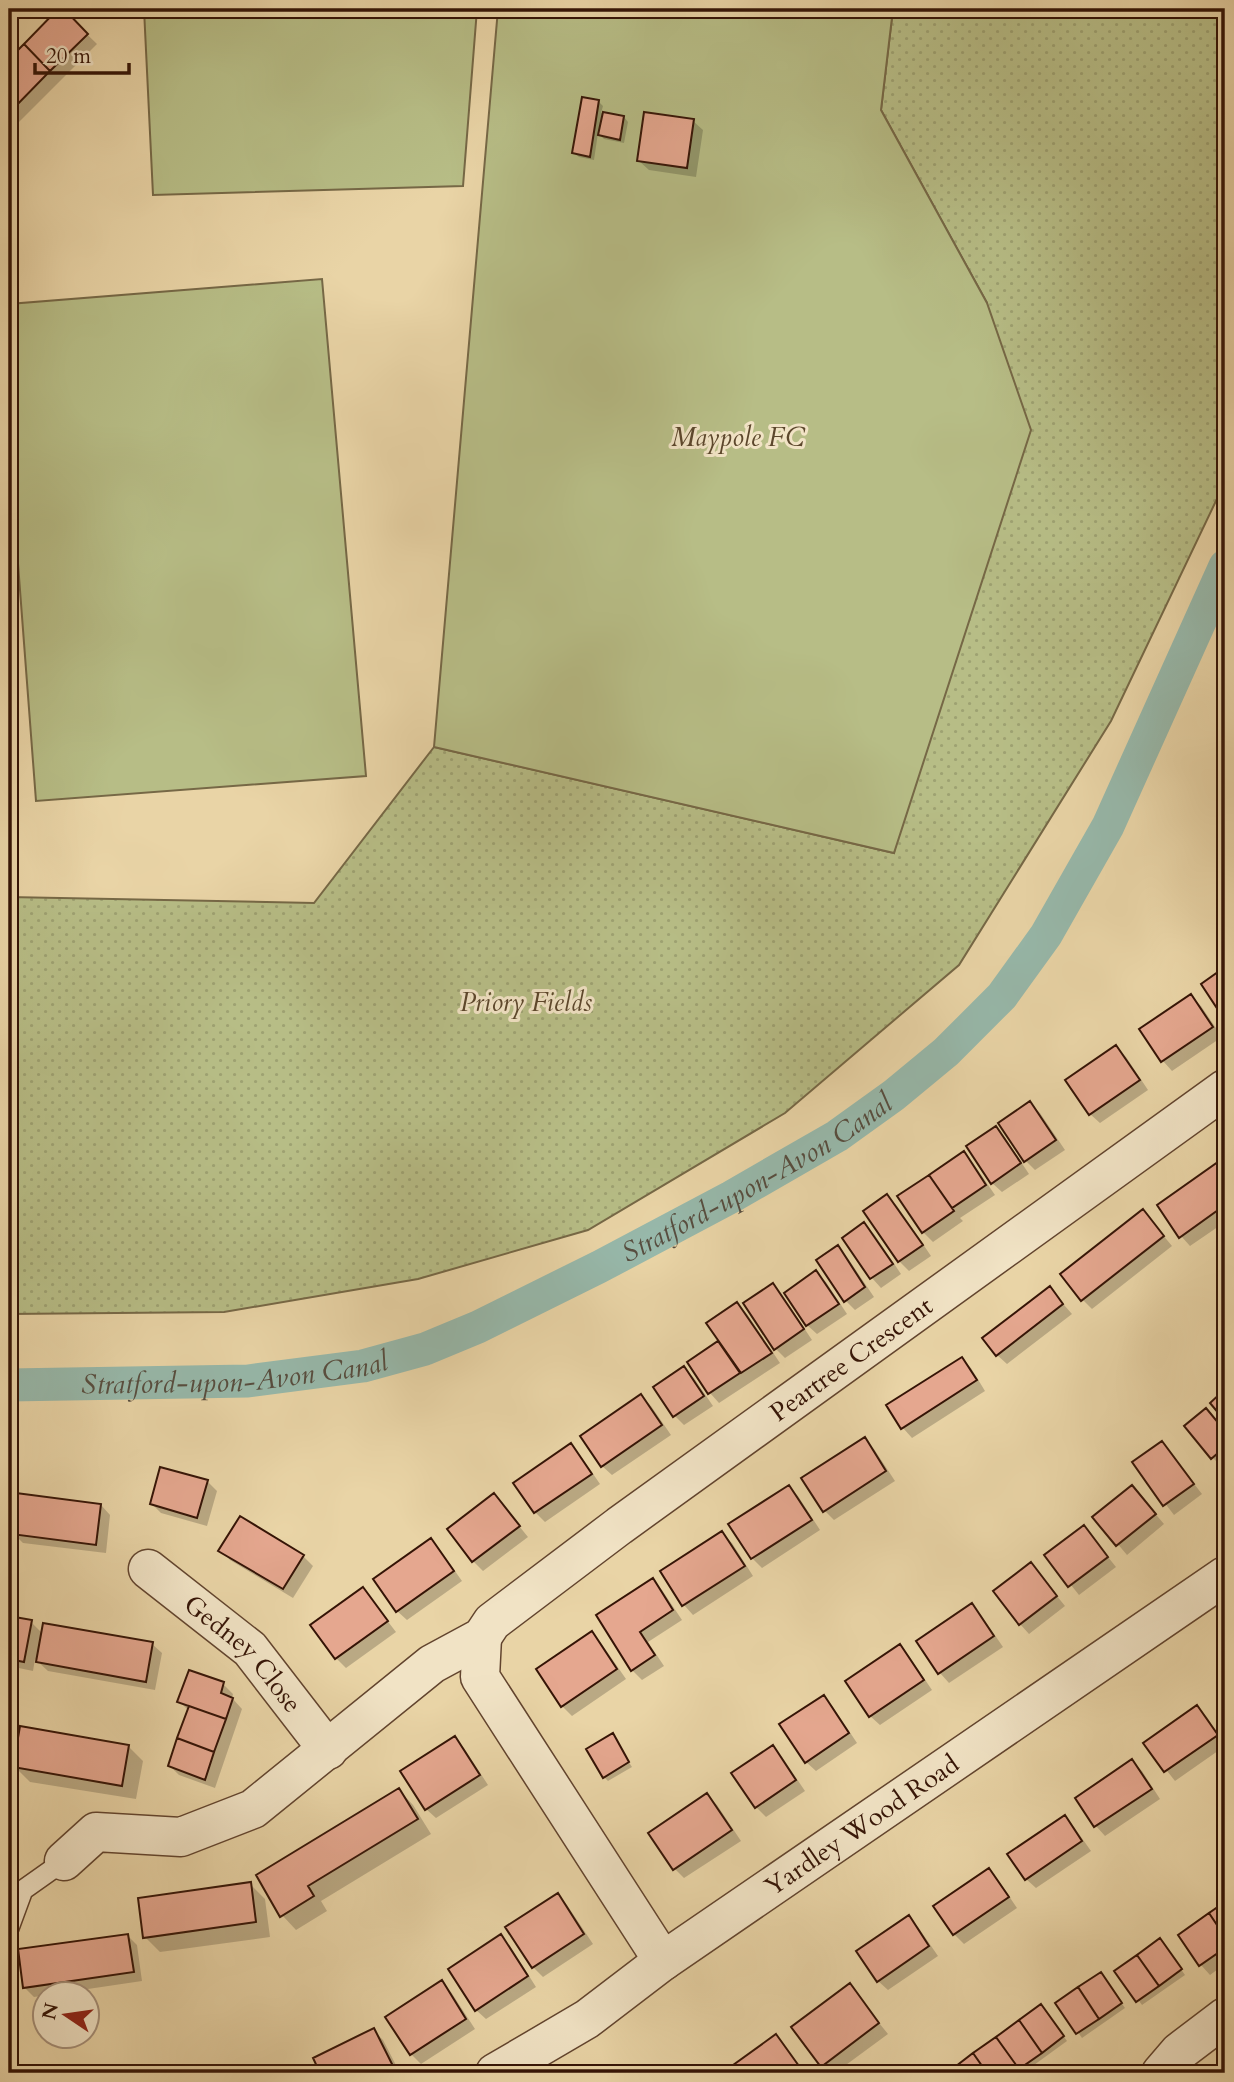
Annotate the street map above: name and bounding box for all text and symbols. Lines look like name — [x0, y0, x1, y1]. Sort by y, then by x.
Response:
scale bar — [35, 32, 130, 76]
text: 20 m — [46, 42, 91, 71]
park label: Maypole FC — [671, 420, 806, 455]
park label: Priory Fields — [460, 985, 592, 1020]
water label: Stratford-upon-Avon Canal — [615, 1084, 901, 1272]
street label: Peartree Crescent — [763, 1289, 940, 1430]
water label: Stratford-upon-Avon Canal — [81, 1342, 394, 1404]
street label: Gedney Close — [177, 1587, 310, 1720]
street label: Yardley Wood Road — [758, 1746, 966, 1904]
north arrow — [32, 1980, 102, 2050]
text: N — [36, 2000, 65, 2022]

